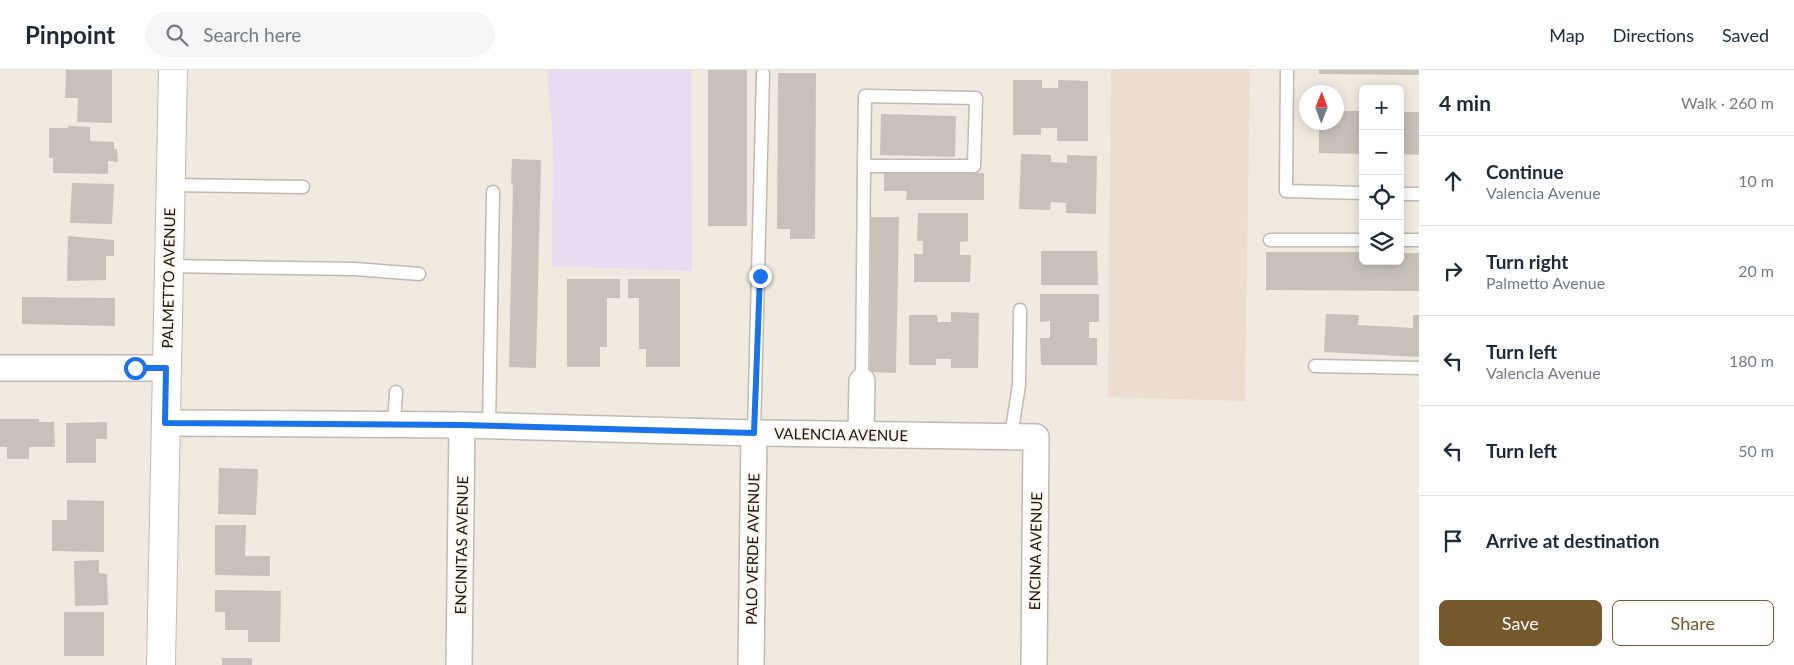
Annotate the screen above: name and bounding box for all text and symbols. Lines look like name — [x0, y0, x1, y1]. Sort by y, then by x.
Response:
search box — [145, 12, 495, 57]
text: Pinpoint — [25, 20, 115, 49]
icon: search — [163, 21, 191, 49]
text: Search here — [203, 23, 301, 46]
text: Map — [1549, 24, 1585, 46]
text: Directions — [1613, 24, 1694, 46]
text: Saved — [1722, 24, 1769, 46]
north arrow — [1299, 85, 1344, 130]
map controls — [1359, 85, 1404, 265]
button: + — [1359, 85, 1404, 130]
text: 4 min — [1439, 90, 1491, 115]
text: Walk · 260 m — [1681, 93, 1774, 112]
button: − — [1359, 130, 1404, 175]
text: Continue — [1486, 160, 1564, 183]
icon: ahead — [1439, 167, 1467, 195]
text: 10 m — [1738, 171, 1774, 190]
button: locate — [1359, 175, 1404, 220]
text: Valencia Avenue — [1486, 183, 1601, 202]
street label: PALMETTO AVENUE — [158, 208, 178, 348]
button: layers — [1359, 220, 1404, 265]
text: Turn right — [1486, 250, 1568, 273]
icon: right — [1439, 257, 1467, 285]
text: 20 m — [1738, 261, 1774, 280]
route end — [749, 265, 772, 288]
text: Palmetto Avenue — [1486, 273, 1605, 292]
text: Turn left — [1486, 340, 1557, 363]
icon: left — [1439, 347, 1467, 375]
text: 180 m — [1729, 351, 1774, 370]
route start — [124, 357, 147, 380]
text: Valencia Avenue — [1486, 363, 1601, 382]
street label: VALENCIA AVENUE — [774, 424, 908, 444]
icon: left — [1439, 437, 1467, 465]
text: Turn left — [1486, 439, 1557, 462]
text: 50 m — [1738, 441, 1774, 460]
street label: PALO VERDE AVENUE — [742, 473, 762, 625]
street label: ENCINITAS AVENUE — [451, 475, 471, 615]
street label: ENCINA AVENUE — [1025, 492, 1045, 610]
icon: arrive — [1439, 527, 1467, 555]
text: Arrive at destination — [1486, 529, 1659, 552]
button: Save — [1439, 600, 1602, 646]
button: Share — [1612, 600, 1774, 646]

